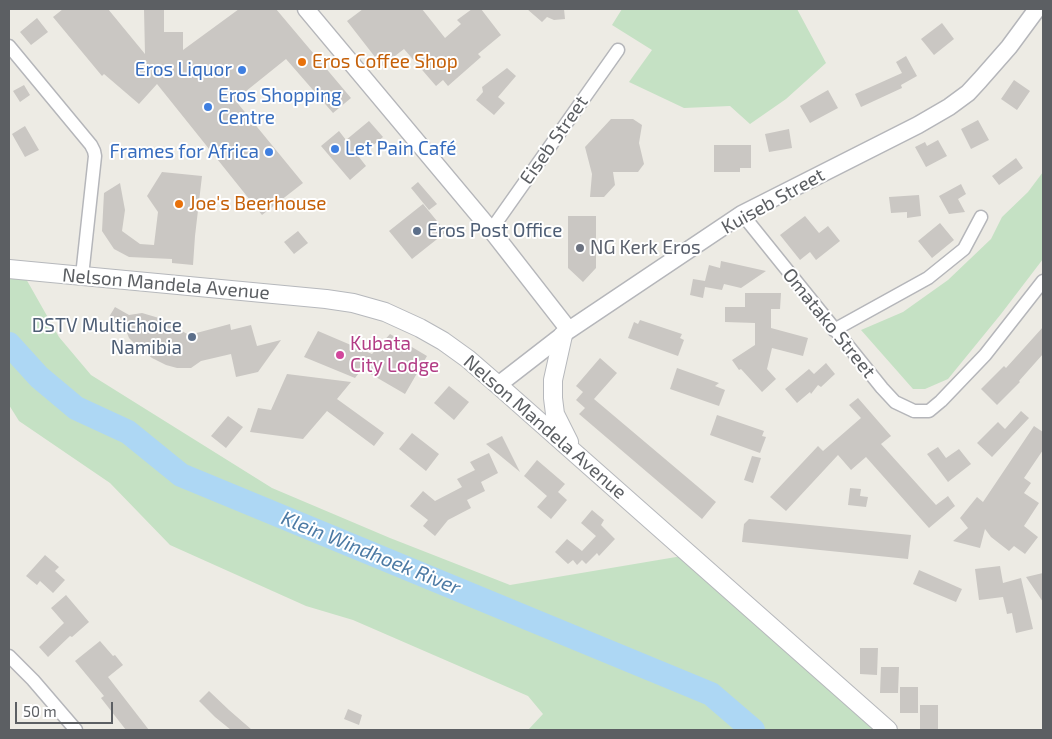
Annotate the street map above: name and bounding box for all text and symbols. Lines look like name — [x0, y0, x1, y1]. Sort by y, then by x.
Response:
place label: Eros Coffee Shop — [312, 51, 458, 73]
marker: Eros Coffee Shop — [296, 56, 308, 68]
place label: Eros Liquor — [135, 59, 232, 81]
marker: Eros Liquor — [236, 64, 248, 76]
place label: Eros Shopping Centre — [218, 85, 342, 129]
street label: Eiseb Street — [515, 91, 593, 189]
marker: Eros Shopping Centre — [202, 101, 214, 113]
place label: Let Pain Café — [345, 138, 456, 160]
place label: Frames for Africa — [110, 141, 259, 163]
marker: Let Pain Café — [329, 143, 341, 155]
marker: Frames for Africa — [263, 146, 275, 158]
street label: Kuiseb Street — [717, 163, 829, 239]
place label: Joe's Beerhouse — [189, 193, 327, 215]
marker: Joe's Beerhouse — [173, 198, 185, 210]
place label: Eros Post Office — [427, 220, 562, 242]
marker: Eros Post Office — [411, 225, 423, 237]
place label: NG Kerk Eros — [590, 237, 701, 259]
marker: NG Kerk Eros — [574, 242, 586, 254]
street label: Nelson Mandela Avenue — [61, 264, 271, 304]
street label: Omatako Street — [778, 264, 880, 382]
place label: DSTV Multichoice Namibia — [32, 315, 182, 359]
marker: DSTV Multichoice Namibia — [186, 331, 198, 343]
place label: Kubata City Lodge — [350, 333, 439, 377]
marker: Kubata City Lodge — [334, 349, 346, 361]
street label: Nelson Mandela Avenue — [459, 350, 631, 504]
water label: Klein Windhoek River — [278, 506, 464, 600]
scale bar — [18, 692, 115, 724]
text: 50 m — [23, 702, 57, 720]

